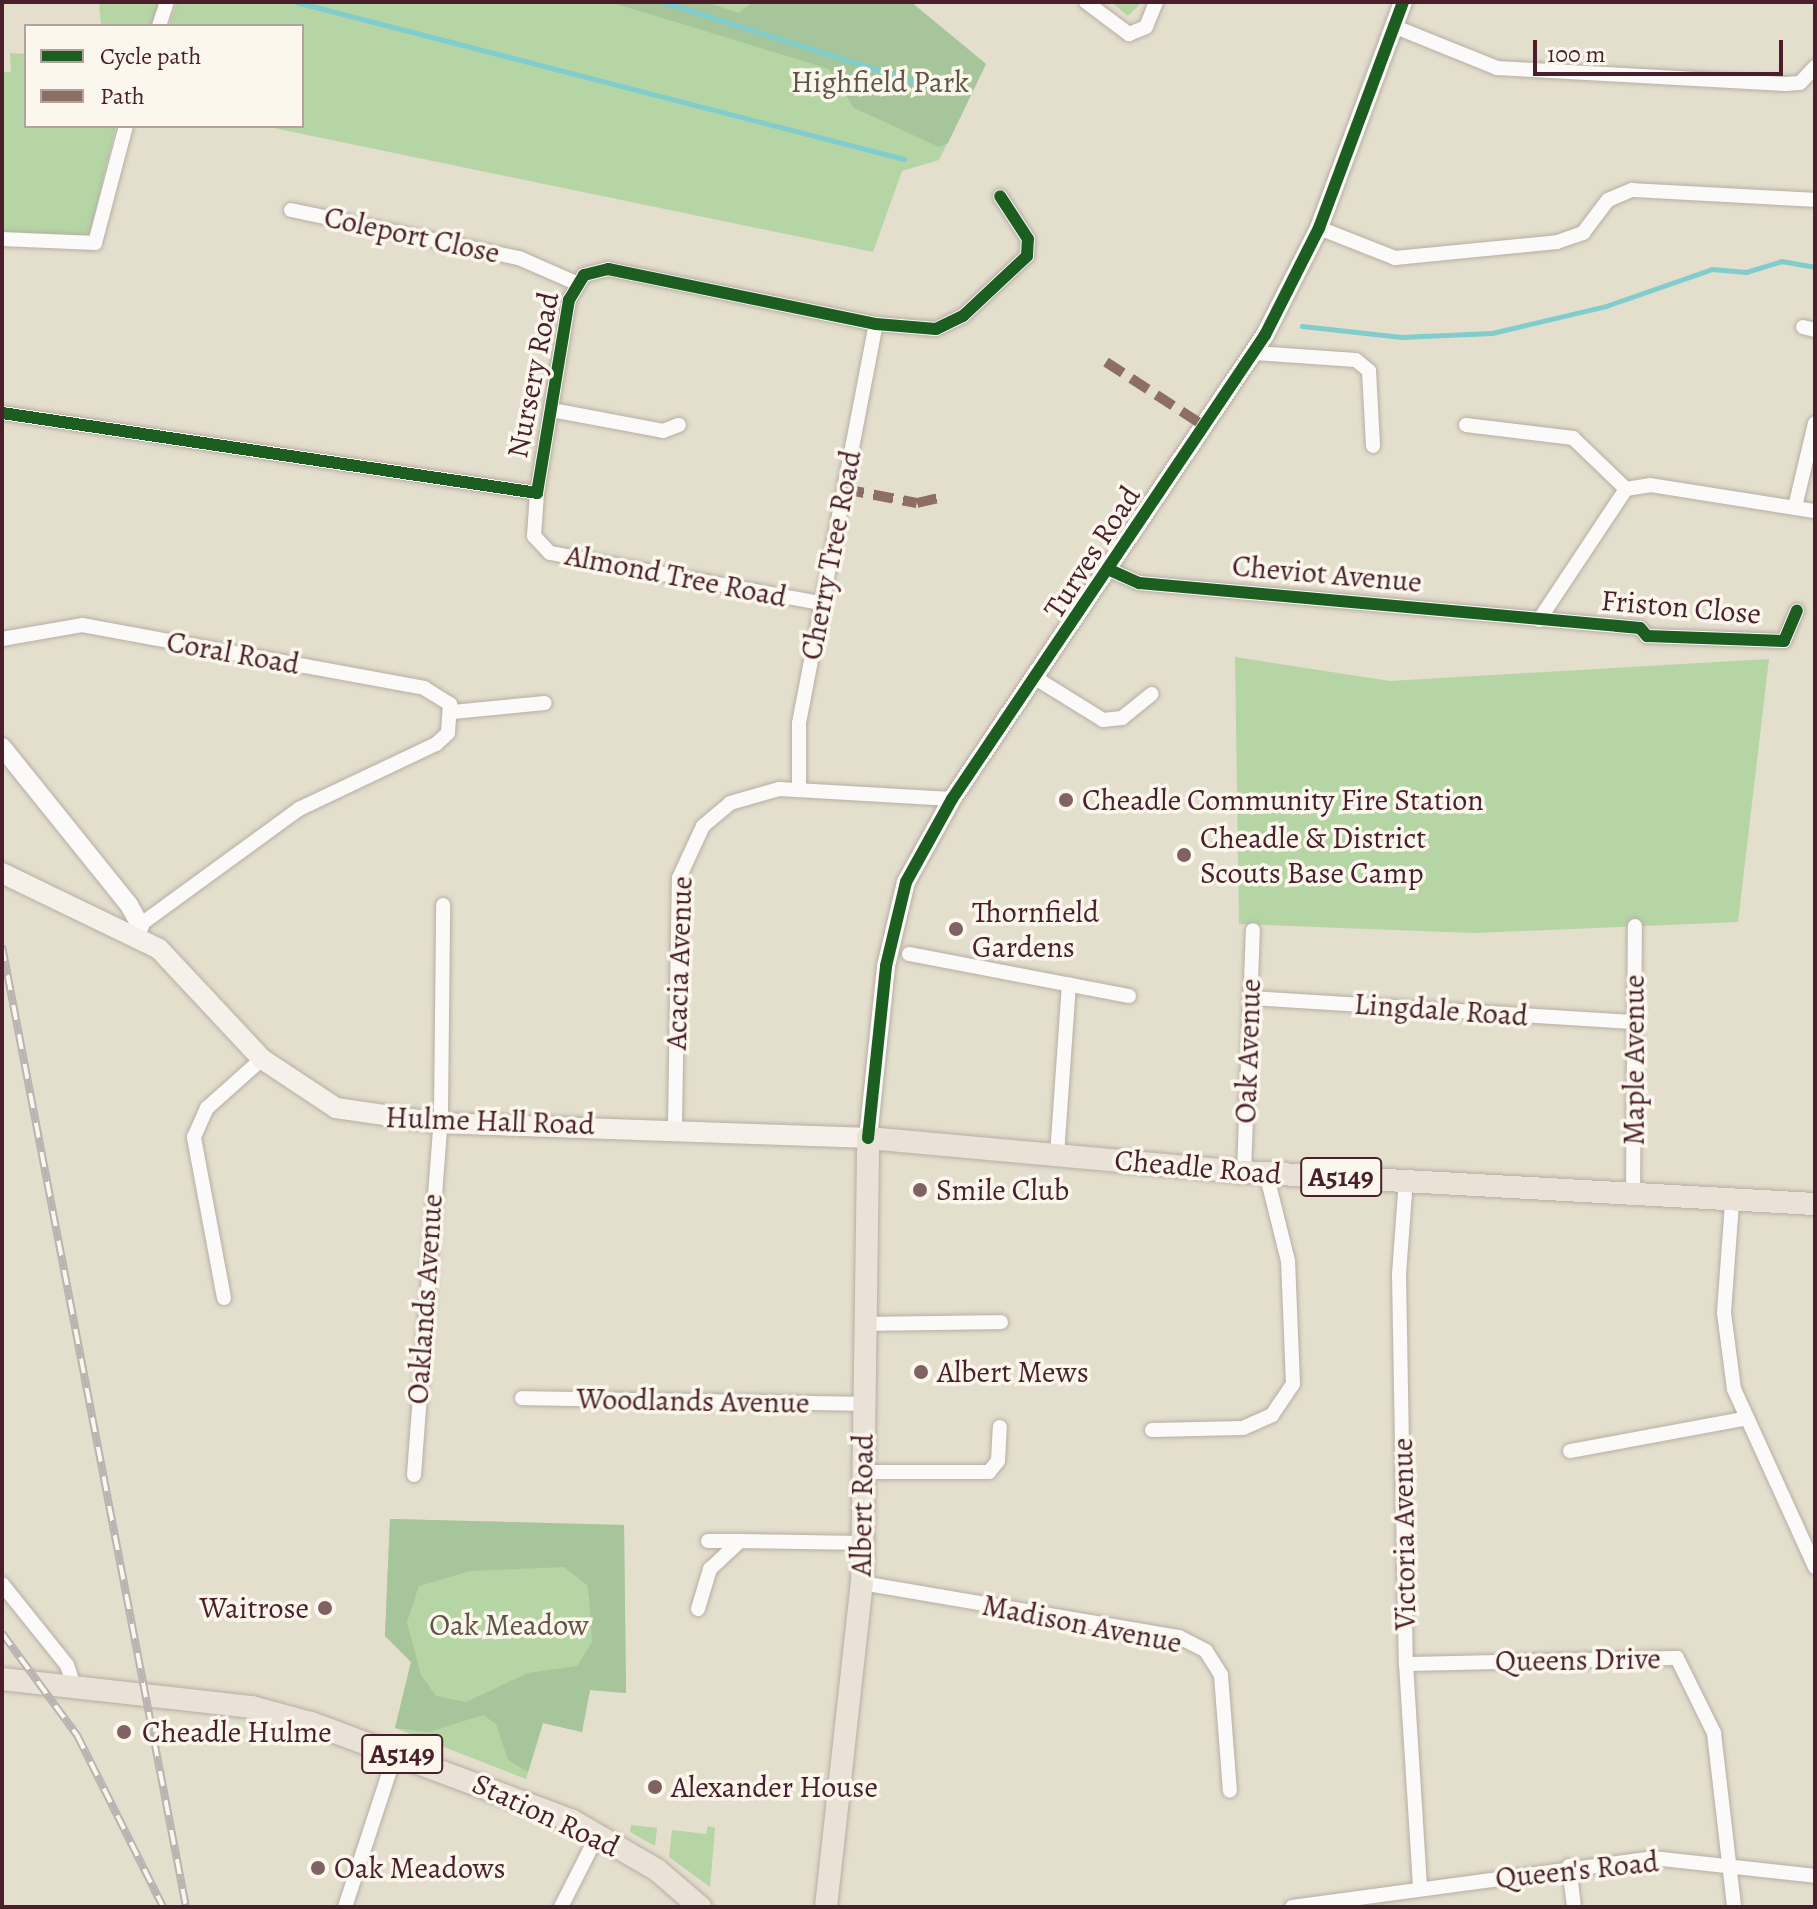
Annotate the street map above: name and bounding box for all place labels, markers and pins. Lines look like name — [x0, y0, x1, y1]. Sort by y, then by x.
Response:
place label: Cheadle Community Fire Station — [1082, 782, 1484, 818]
marker: Cheadle Community Fire Station — [1057, 791, 1075, 809]
place label: Cheadle & District Scouts Base Camp — [1200, 820, 1426, 890]
marker: Cheadle & District Scouts Base Camp — [1175, 846, 1193, 864]
place label: Thornfield Gardens — [972, 894, 1099, 964]
marker: Thornfield Gardens — [947, 920, 965, 938]
place label: Smile Club — [936, 1172, 1069, 1208]
marker: Smile Club — [911, 1181, 929, 1199]
place label: Albert Mews — [937, 1354, 1089, 1390]
marker: Albert Mews — [912, 1363, 930, 1381]
place label: Waitrose — [199, 1590, 309, 1626]
marker: Waitrose — [316, 1599, 334, 1617]
place label: Cheadle Hulme — [142, 1714, 332, 1750]
marker: Cheadle Hulme — [113, 1721, 135, 1743]
place label: Alexander House — [671, 1769, 878, 1805]
marker: Alexander House — [646, 1778, 664, 1796]
place label: Oak Meadows — [334, 1850, 506, 1886]
marker: Oak Meadows — [309, 1859, 327, 1877]

